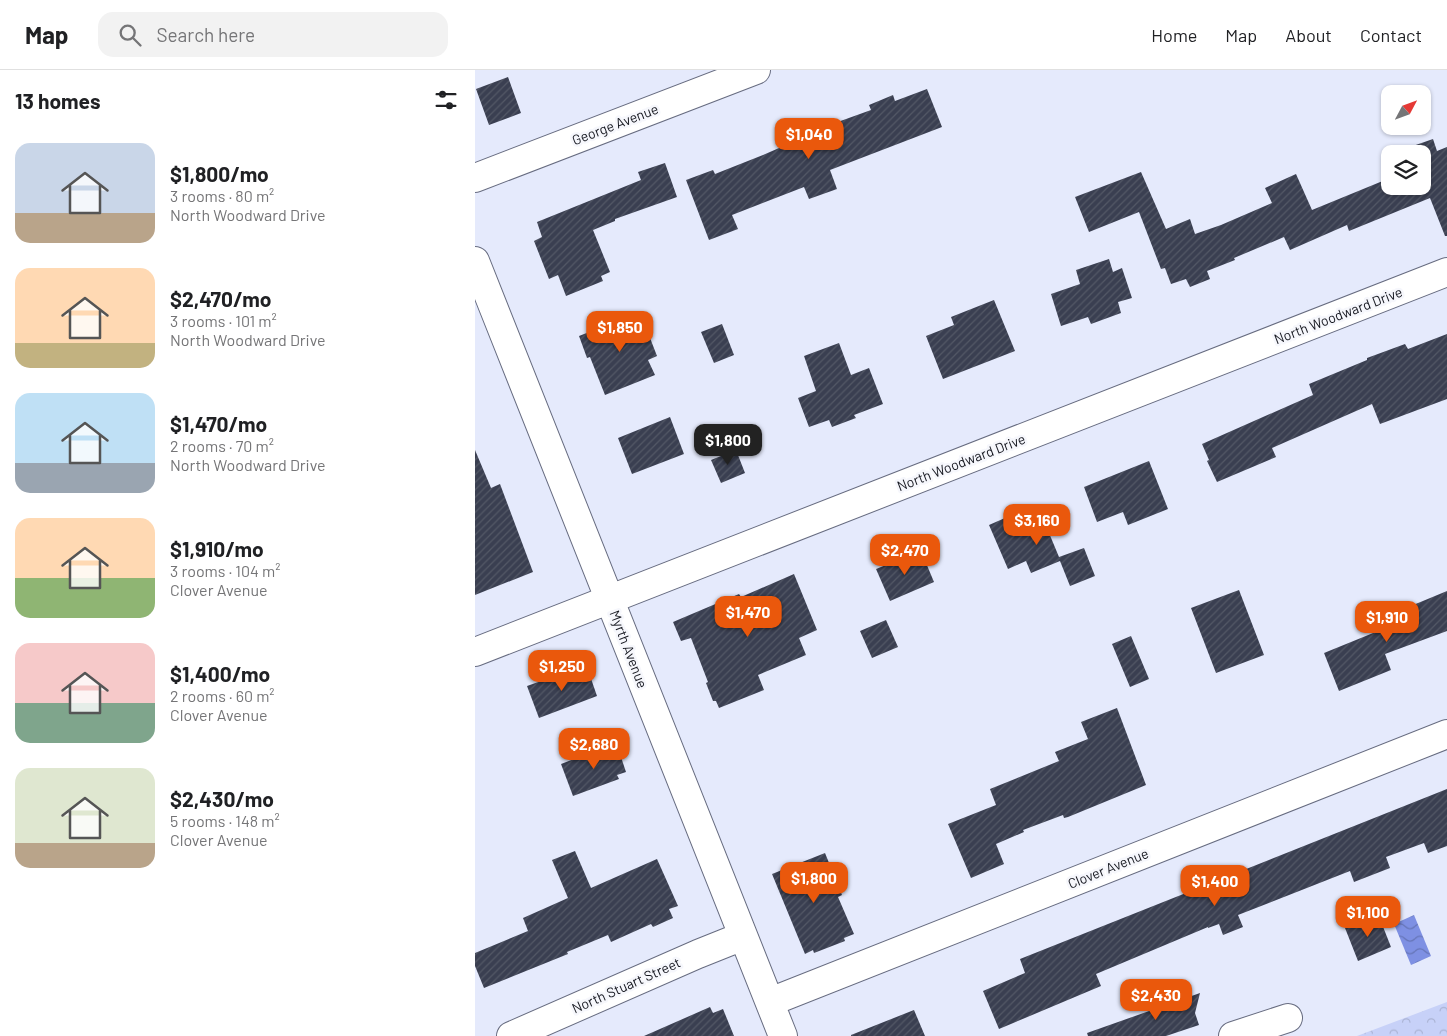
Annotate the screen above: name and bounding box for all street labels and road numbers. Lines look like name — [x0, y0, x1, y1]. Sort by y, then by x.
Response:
street label: George Avenue — [570, 100, 660, 148]
street label: North Woodward Drive — [1271, 283, 1405, 347]
street label: North Woodward Drive — [894, 430, 1028, 494]
street label: Myrth Avenue — [606, 608, 652, 690]
street label: Clover Avenue — [1065, 844, 1151, 892]
street label: North Stuart Street — [569, 953, 683, 1017]

